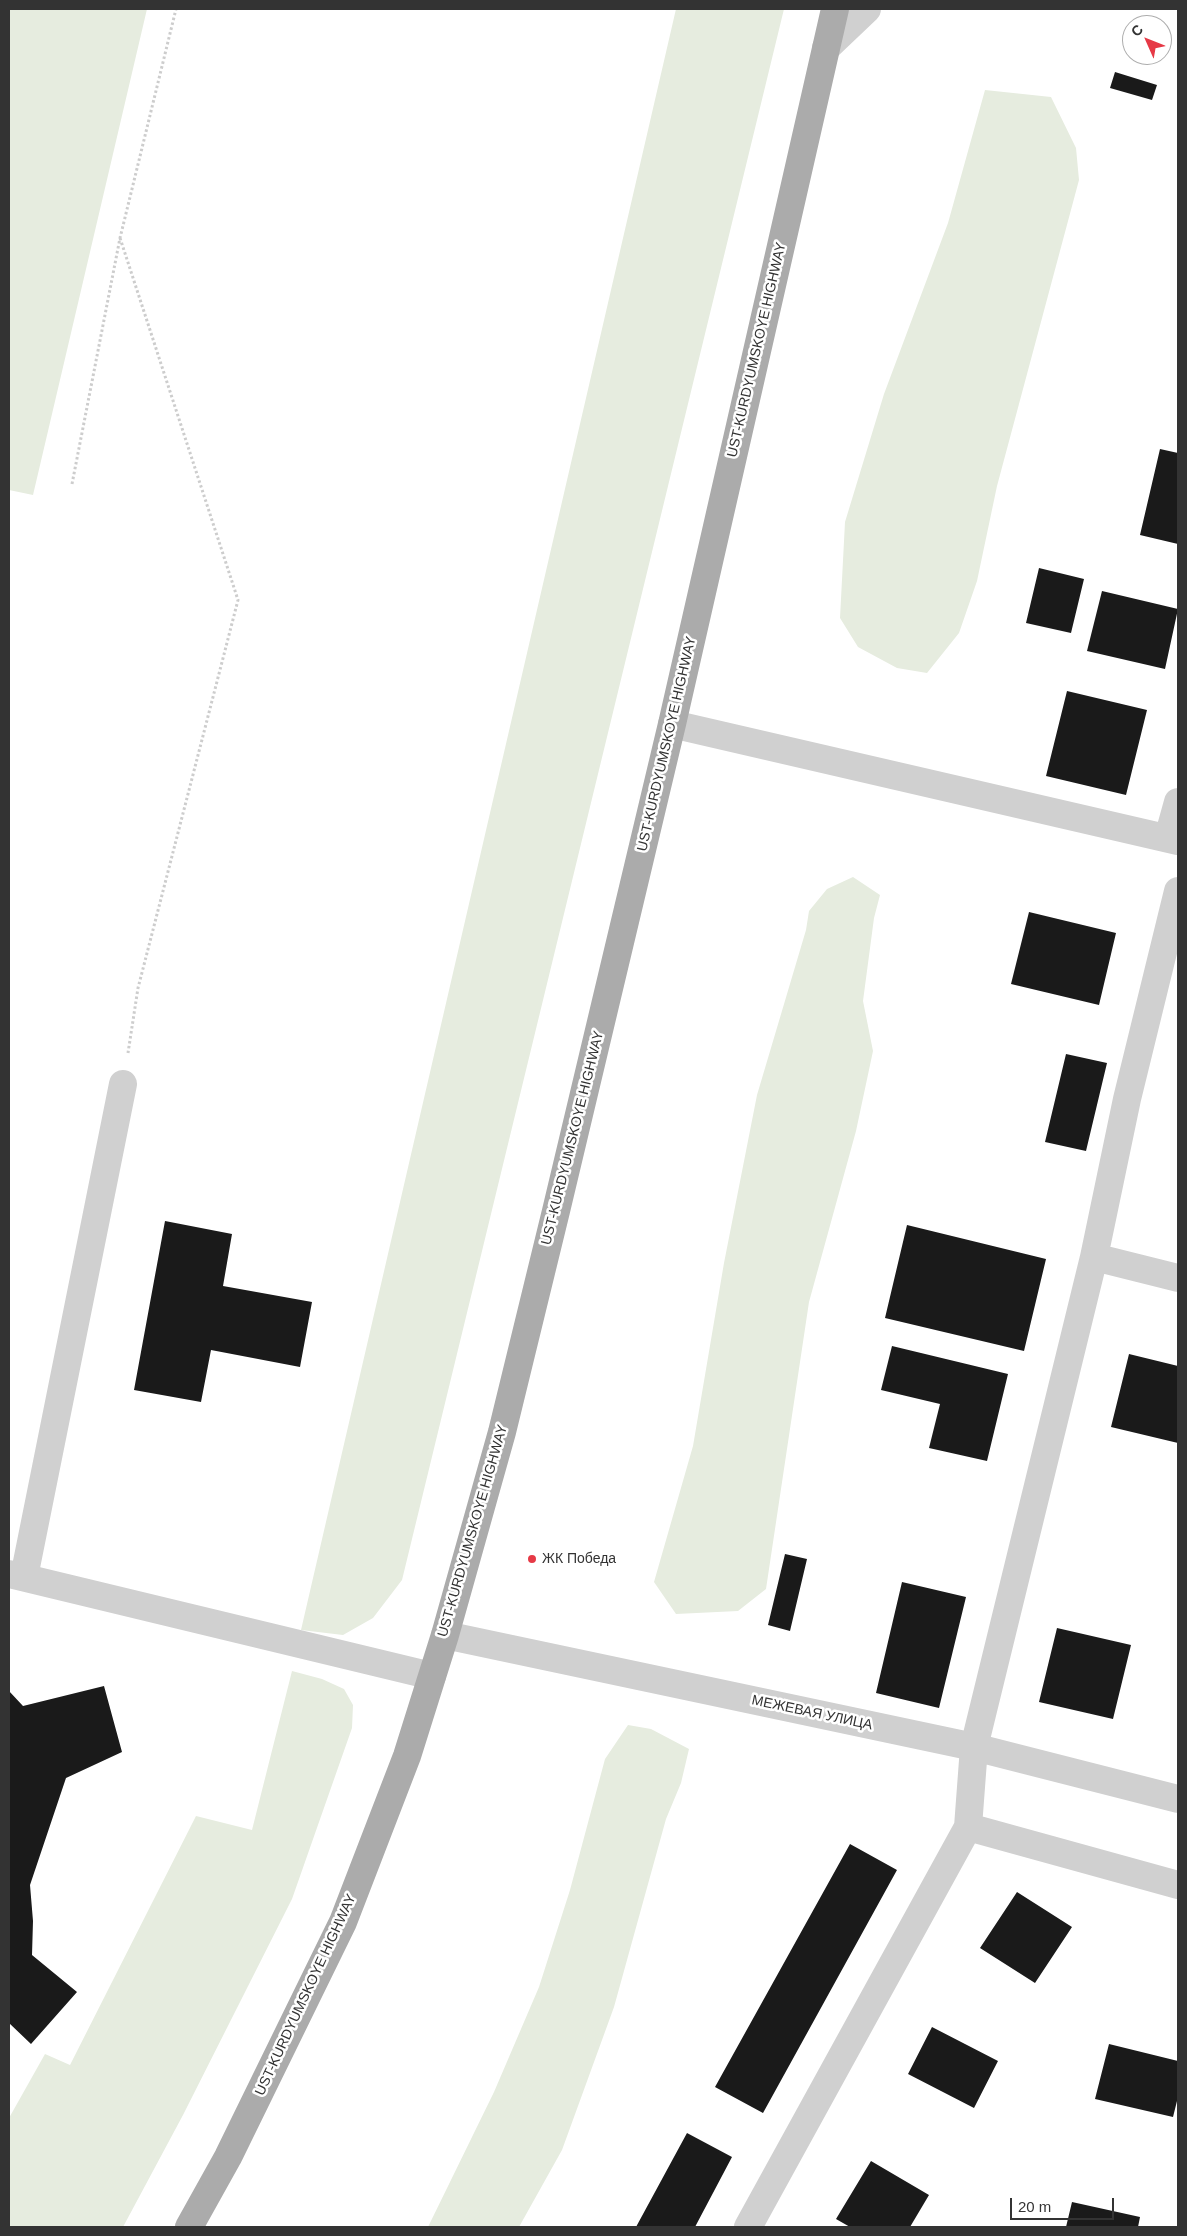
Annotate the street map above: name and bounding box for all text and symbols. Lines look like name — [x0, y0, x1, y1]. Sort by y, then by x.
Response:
north arrow — [1122, 15, 1172, 65]
text: С — [1128, 21, 1146, 39]
street label: UST-KURDYUMSKOYE HIGHWAY — [724, 241, 790, 459]
street label: UST-KURDYUMSKOYE HIGHWAY — [634, 635, 700, 853]
street label: UST-KURDYUMSKOYE HIGHWAY — [538, 1029, 608, 1247]
street label: UST-KURDYUMSKOYE HIGHWAY — [435, 1423, 511, 1639]
place label: ЖК Победа — [542, 1551, 616, 1567]
marker: ЖК Победа — [526, 1553, 538, 1565]
street label: МЕЖЕВАЯ УЛИЦА — [750, 1692, 874, 1734]
street label: UST-KURDYUMSKOYE HIGHWAY — [252, 1892, 360, 2098]
scale bar — [1012, 2188, 1116, 2220]
text: 20 m — [1018, 2198, 1051, 2215]

